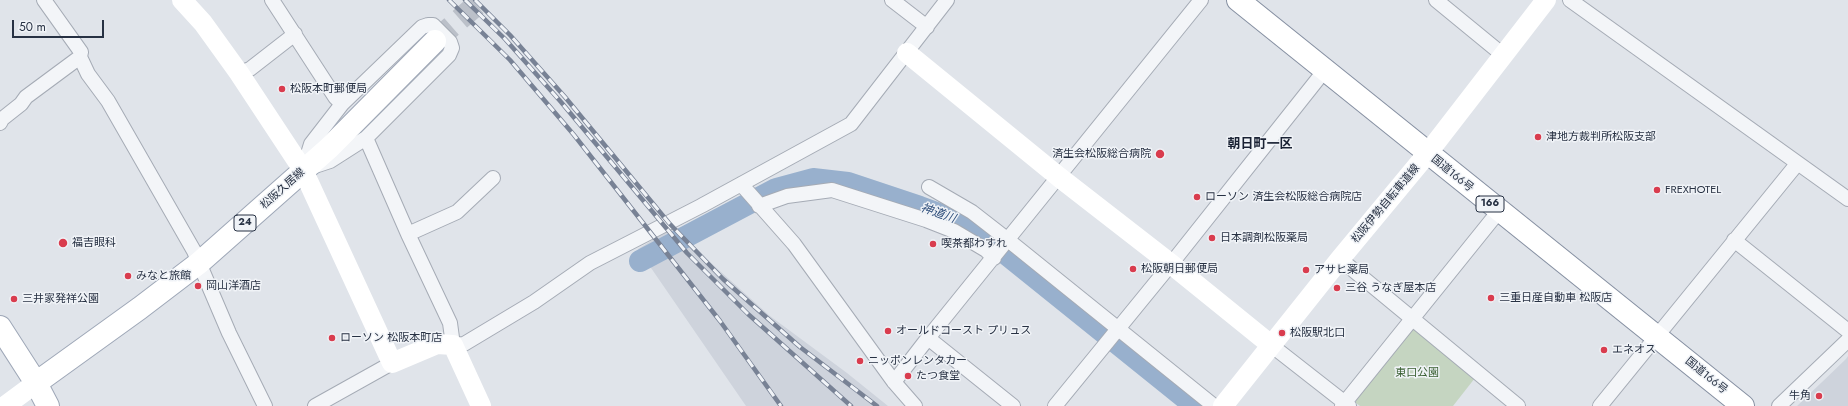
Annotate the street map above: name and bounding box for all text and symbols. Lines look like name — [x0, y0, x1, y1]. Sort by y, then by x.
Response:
scale bar — [14, 12, 106, 38]
text: 50 m — [19, 18, 46, 36]
place label: 松阪本町郵便局 — [290, 82, 367, 96]
marker: 松阪本町郵便局 — [277, 84, 287, 94]
place label: 津地方裁判所松阪支部 — [1546, 130, 1656, 144]
marker: 津地方裁判所松阪支部 — [1533, 132, 1543, 142]
district label: 朝日町一区 — [1228, 137, 1292, 153]
place label: 済生会松阪総合病院 — [1052, 147, 1151, 161]
marker: 済生会松阪総合病院 — [1154, 148, 1166, 160]
street label: 国道166号 — [1428, 153, 1476, 195]
street label: 松阪伊勢自転車道線 — [1349, 162, 1423, 246]
street label: 松阪久居線 — [258, 166, 308, 212]
place label: FREXHOTEL — [1665, 183, 1721, 197]
marker: FREXHOTEL — [1652, 185, 1662, 195]
place label: ローソン 済生会松阪総合病院店 — [1205, 190, 1362, 204]
marker: ローソン 済生会松阪総合病院店 — [1192, 192, 1202, 202]
road number: 166 — [1476, 196, 1504, 212]
water label: 神道川 — [919, 201, 957, 227]
road number: 24 — [234, 215, 256, 231]
place label: 日本調剤松阪薬局 — [1220, 231, 1308, 245]
marker: 日本調剤松阪薬局 — [1207, 233, 1217, 243]
place label: 福吉眼科 — [72, 236, 116, 250]
marker: 福吉眼科 — [57, 237, 69, 249]
place label: 喫茶都わすれ — [941, 237, 1007, 251]
marker: 喫茶都わすれ — [928, 239, 938, 249]
place label: 松阪朝日郵便局 — [1141, 262, 1218, 276]
place label: アサヒ薬局 — [1314, 263, 1369, 277]
marker: 松阪朝日郵便局 — [1128, 264, 1138, 274]
marker: アサヒ薬局 — [1301, 265, 1311, 275]
place label: みなと旅館 — [136, 269, 191, 283]
marker: みなと旅館 — [123, 271, 133, 281]
place label: 岡山洋酒店 — [206, 279, 261, 293]
marker: 岡山洋酒店 — [193, 281, 203, 291]
place label: 三谷 うなぎ屋本店 — [1345, 281, 1436, 295]
marker: 三谷 うなぎ屋本店 — [1332, 283, 1342, 293]
place label: 三重日産自動車 松阪店 — [1499, 291, 1612, 305]
place label: 三井家発祥公園 — [22, 292, 99, 306]
marker: 三重日産自動車 松阪店 — [1486, 293, 1496, 303]
marker: 三井家発祥公園 — [9, 294, 19, 304]
place label: オールドコースト プリュス — [896, 324, 1031, 338]
marker: オールドコースト プリュス — [883, 326, 893, 336]
place label: 松阪駅北口 — [1290, 326, 1345, 340]
marker: 松阪駅北口 — [1277, 328, 1287, 338]
place label: ローソン 松阪本町店 — [340, 331, 442, 345]
marker: ローソン 松阪本町店 — [327, 333, 337, 343]
place label: エネオス — [1612, 343, 1656, 357]
marker: エネオス — [1599, 345, 1609, 355]
place label: ニッポンレンタカー — [868, 354, 967, 368]
street label: 国道166号 — [1682, 355, 1730, 397]
marker: ニッポンレンタカー — [855, 356, 865, 366]
park label: 東口公園 — [1395, 366, 1439, 380]
place label: たつ食堂 — [916, 369, 960, 383]
marker: たつ食堂 — [903, 371, 913, 381]
place label: 牛角 — [1789, 389, 1811, 403]
marker: 牛角 — [1814, 391, 1824, 401]

